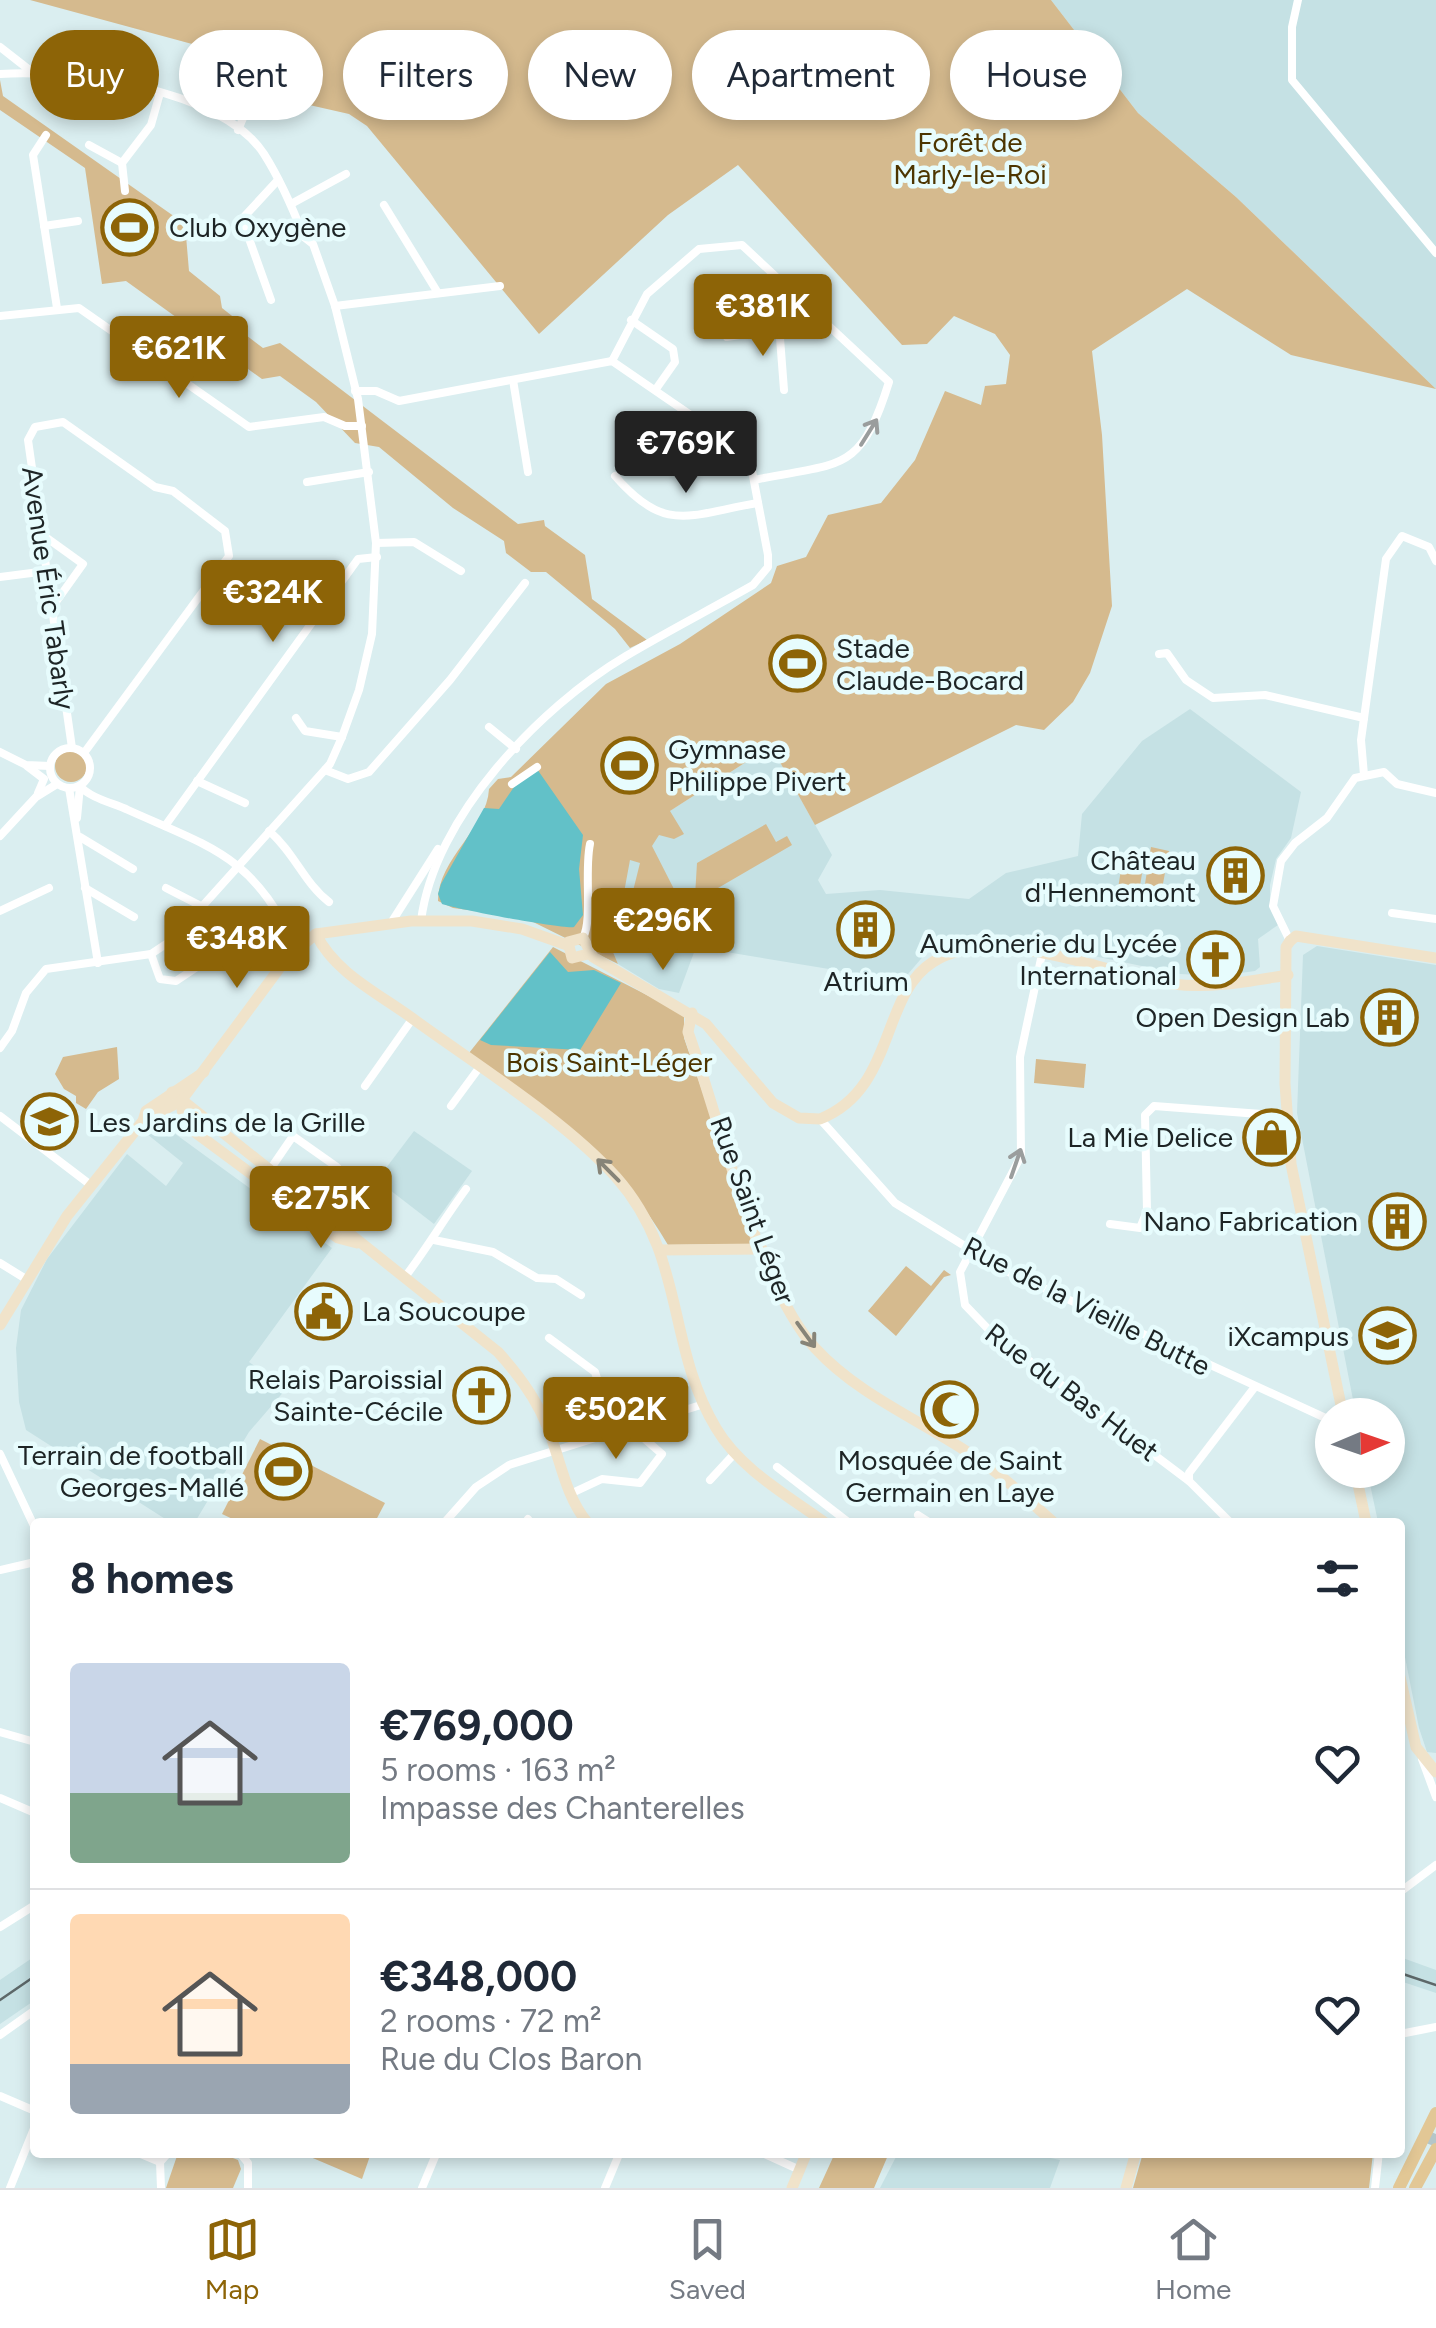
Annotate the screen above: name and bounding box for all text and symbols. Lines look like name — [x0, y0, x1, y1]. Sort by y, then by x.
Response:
chip: Buy — [30, 30, 159, 120]
chip: Rent — [179, 30, 323, 120]
chip: Filters — [343, 30, 508, 120]
chip: New — [528, 30, 672, 120]
chip: Apartment — [692, 30, 930, 120]
chip: House — [950, 30, 1122, 120]
park label: Forêt de Marly-le-Roi — [893, 125, 1047, 191]
sports icon: Club Oxygène — [100, 197, 160, 257]
place label: Club Oxygène — [169, 210, 346, 244]
pin: €381K — [693, 274, 833, 359]
text: €381K — [716, 287, 810, 325]
pin: €621K — [109, 316, 249, 401]
text: €621K — [132, 329, 226, 367]
pin: €769K — [616, 411, 756, 496]
one-way arrow — [859, 418, 879, 447]
text: €769K — [637, 424, 735, 462]
street label: Avenue Éric Tabarly — [15, 464, 83, 712]
pin: €324K — [203, 560, 343, 645]
text: €324K — [223, 573, 323, 611]
place label: Stade Claude-Bocard — [836, 631, 1024, 697]
sports icon: Stade Claude-Bocard — [767, 634, 827, 694]
place label: Gymnase Philippe Pivert — [668, 732, 847, 798]
sports icon: Gymnase Philippe Pivert — [599, 735, 659, 795]
place label: Château d'Hennemont — [1025, 843, 1196, 909]
building icon: Château d'Hennemont — [1205, 846, 1265, 906]
pin: €296K — [593, 888, 733, 973]
building icon: Atrium — [836, 900, 896, 960]
text: €296K — [613, 901, 713, 939]
pin: €348K — [167, 906, 307, 991]
text: €348K — [186, 919, 288, 957]
place label: Aumônerie du Lycée International — [920, 926, 1177, 992]
church icon: Aumônerie du Lycée International — [1186, 929, 1246, 989]
place label: Atrium — [824, 964, 908, 998]
building icon: Open Design Lab — [1359, 987, 1419, 1047]
place label: Open Design Lab — [1136, 1000, 1350, 1034]
park label: Bois Saint-Léger — [506, 1045, 713, 1079]
school or university icon: Les Jardins de la Grille — [19, 1092, 79, 1152]
place label: Les Jardins de la Grille — [88, 1105, 365, 1139]
shop icon: La Mie Delice — [1242, 1107, 1302, 1167]
street label: Rue Saint Léger — [703, 1111, 803, 1309]
place label: La Mie Delice — [1067, 1120, 1233, 1154]
one-way arrow — [1008, 1148, 1026, 1179]
one-way arrow — [596, 1159, 620, 1183]
pin: €275K — [251, 1166, 391, 1251]
text: €275K — [272, 1179, 370, 1217]
building icon: Nano Fabrication — [1367, 1191, 1427, 1251]
place label: Nano Fabrication — [1143, 1204, 1358, 1238]
street label: Rue de la Vieille Butte — [958, 1229, 1216, 1383]
public building icon: La Soucoupe — [293, 1281, 353, 1341]
place label: La Soucoupe — [362, 1294, 526, 1328]
school or university icon: iXcampus — [1358, 1306, 1418, 1366]
street label: Rue du Bas Huet — [979, 1316, 1165, 1468]
place label: iXcampus — [1227, 1319, 1349, 1353]
one-way arrow — [795, 1321, 816, 1348]
place label: Relais Paroissial Sainte-Cécile — [248, 1362, 443, 1428]
church icon: Relais Paroissial Sainte-Cécile — [452, 1365, 512, 1425]
pin: €502K — [546, 1377, 686, 1462]
mosque icon: Mosquée de Saint Germain en Laye — [920, 1379, 980, 1439]
text: €502K — [565, 1390, 667, 1428]
north arrow — [1315, 1398, 1405, 1488]
map controls — [1315, 1398, 1405, 1488]
place label: Terrain de football Georges-Mallé — [18, 1438, 244, 1504]
sports icon: Terrain de football Georges-Mallé — [253, 1441, 313, 1501]
place label: Mosquée de Saint Germain en Laye — [837, 1443, 1063, 1509]
icon: filters — [1310, 1551, 1365, 1606]
text: 8 homes — [70, 1553, 234, 1604]
text: €769,000 — [380, 1700, 574, 1751]
icon: home — [150, 1703, 270, 1823]
icon: heart — [1310, 1736, 1365, 1791]
text: 5 rooms · 163 m² — [380, 1751, 616, 1789]
text: Impasse des Chanterelles — [380, 1789, 745, 1827]
text: €348,000 — [380, 1951, 577, 2002]
icon: home — [150, 1954, 270, 2074]
icon: heart — [1310, 1987, 1365, 2042]
text: 2 rooms · 72 m² — [380, 2002, 602, 2040]
text: Rue du Clos Baron — [380, 2040, 642, 2078]
tab: Map — [205, 2212, 260, 2306]
tab: Saved — [669, 2212, 746, 2306]
tab: Home — [1155, 2212, 1231, 2306]

